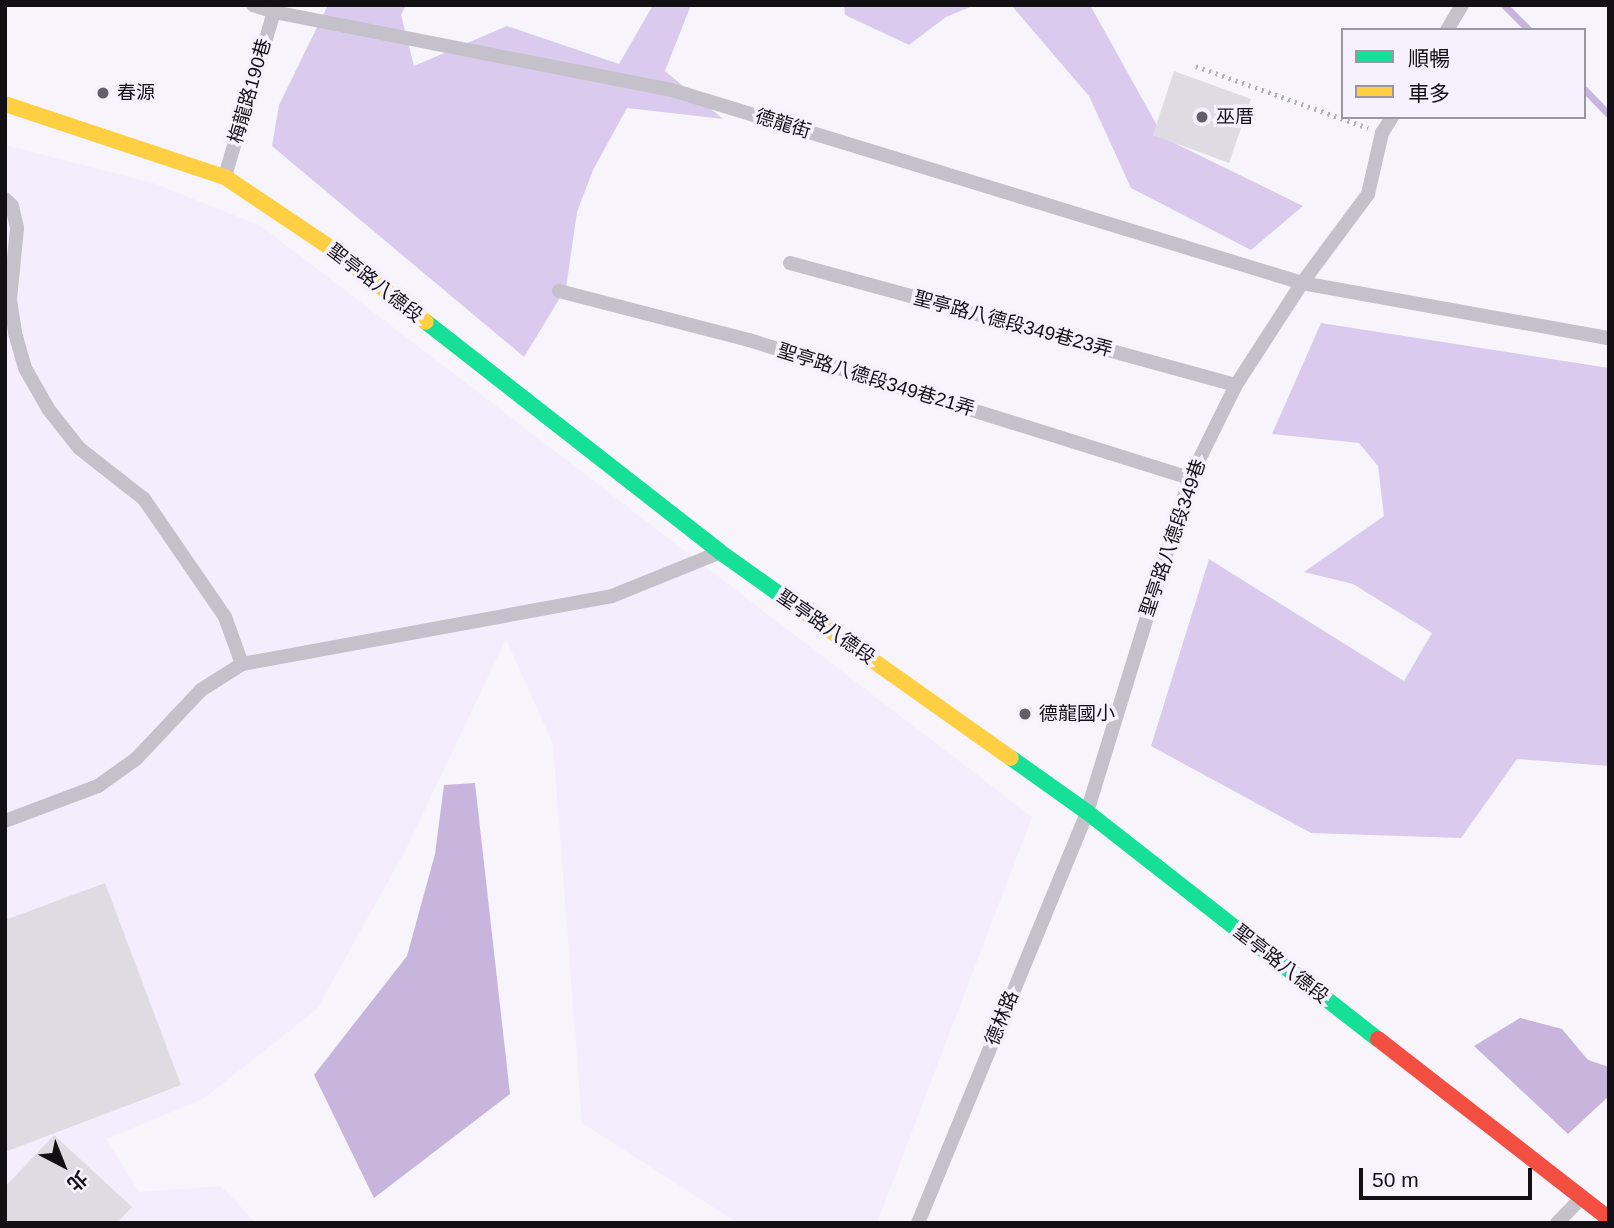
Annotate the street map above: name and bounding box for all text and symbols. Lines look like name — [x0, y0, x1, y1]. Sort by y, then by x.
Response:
legend — [1341, 28, 1586, 119]
street label: 梅龍路190巷 — [224, 36, 276, 146]
text: 順暢 — [1408, 47, 1450, 70]
place label: 春源 — [117, 82, 155, 104]
text: 車多 — [1408, 82, 1450, 105]
marker: 春源 — [95, 85, 111, 101]
street label: 德龍街 — [752, 105, 814, 143]
place label: 巫厝 — [1216, 106, 1254, 128]
marker: 巫厝 — [1194, 109, 1210, 125]
street label: 聖亭路八德段 — [323, 239, 427, 327]
street label: 聖亭路八德段349巷23弄 — [911, 286, 1115, 362]
street label: 聖亭路八德段349巷21弄 — [775, 339, 977, 421]
street label: 聖亭路八德段349巷 — [1135, 456, 1211, 620]
street label: 聖亭路八德段 — [773, 585, 879, 669]
place label: 德龍國小 — [1039, 703, 1115, 725]
marker: 德龍國小 — [1017, 706, 1033, 722]
street label: 聖亭路八德段 — [1229, 920, 1333, 1008]
street label: 德林路 — [981, 987, 1023, 1049]
north arrow — [28, 1130, 98, 1200]
scale bar — [1362, 1154, 1535, 1198]
text: 北 — [63, 1167, 91, 1195]
text: 50 m — [1372, 1168, 1419, 1191]

